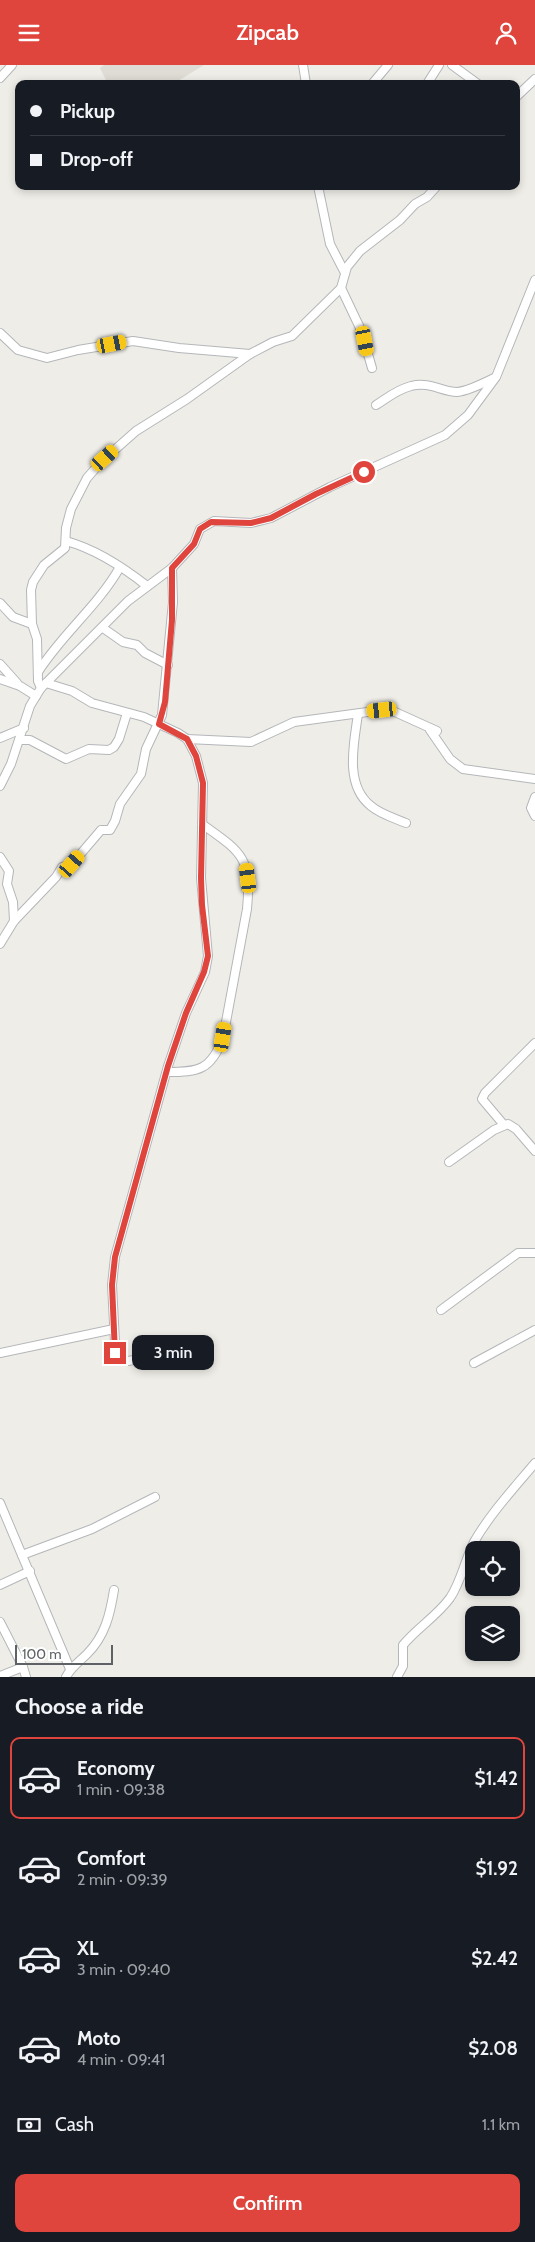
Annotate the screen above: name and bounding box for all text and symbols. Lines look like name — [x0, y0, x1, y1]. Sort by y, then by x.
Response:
icon: menu — [15, 19, 43, 47]
text: Zipcab — [236, 19, 299, 46]
icon: person — [492, 19, 520, 47]
text: Pickup — [60, 100, 115, 123]
text: Drop-off — [60, 148, 133, 171]
car — [354, 325, 375, 357]
car — [95, 334, 128, 354]
car — [88, 442, 121, 474]
route start — [353, 461, 375, 483]
car — [366, 701, 397, 719]
car — [56, 848, 87, 880]
car — [238, 862, 257, 894]
car — [213, 1021, 232, 1053]
callout: 3 min — [132, 1335, 215, 1371]
route end — [104, 1342, 126, 1364]
text: 3 min — [154, 1343, 192, 1362]
map controls — [465, 1541, 520, 1661]
button: locate — [465, 1541, 520, 1596]
button: layers — [465, 1606, 520, 1661]
scale bar — [15, 1642, 112, 1665]
text: 100 m — [22, 1645, 62, 1663]
text: Choose a ride — [15, 1693, 144, 1720]
icon: car — [17, 1756, 62, 1801]
text: Economy — [77, 1757, 155, 1780]
text: $1.42 — [475, 1767, 518, 1790]
text: 1 min · 09:38 — [77, 1780, 165, 1799]
icon: car — [17, 1846, 62, 1891]
text: Comfort — [77, 1847, 146, 1870]
text: $1.92 — [476, 1857, 518, 1880]
text: 2 min · 09:39 — [77, 1870, 168, 1889]
icon: car — [17, 1936, 62, 1981]
text: XL — [77, 1937, 98, 1960]
text: $2.42 — [471, 1947, 518, 1970]
text: 3 min · 09:40 — [77, 1960, 171, 1979]
icon: car — [17, 2026, 62, 2071]
text: Moto — [77, 2027, 121, 2050]
text: $2.08 — [468, 2037, 518, 2060]
text: 4 min · 09:41 — [77, 2050, 165, 2069]
icon: cash — [15, 2111, 43, 2139]
text: Cash — [55, 2113, 94, 2136]
text: 1.1 km — [482, 2115, 520, 2134]
button: Confirm — [15, 2174, 520, 2232]

